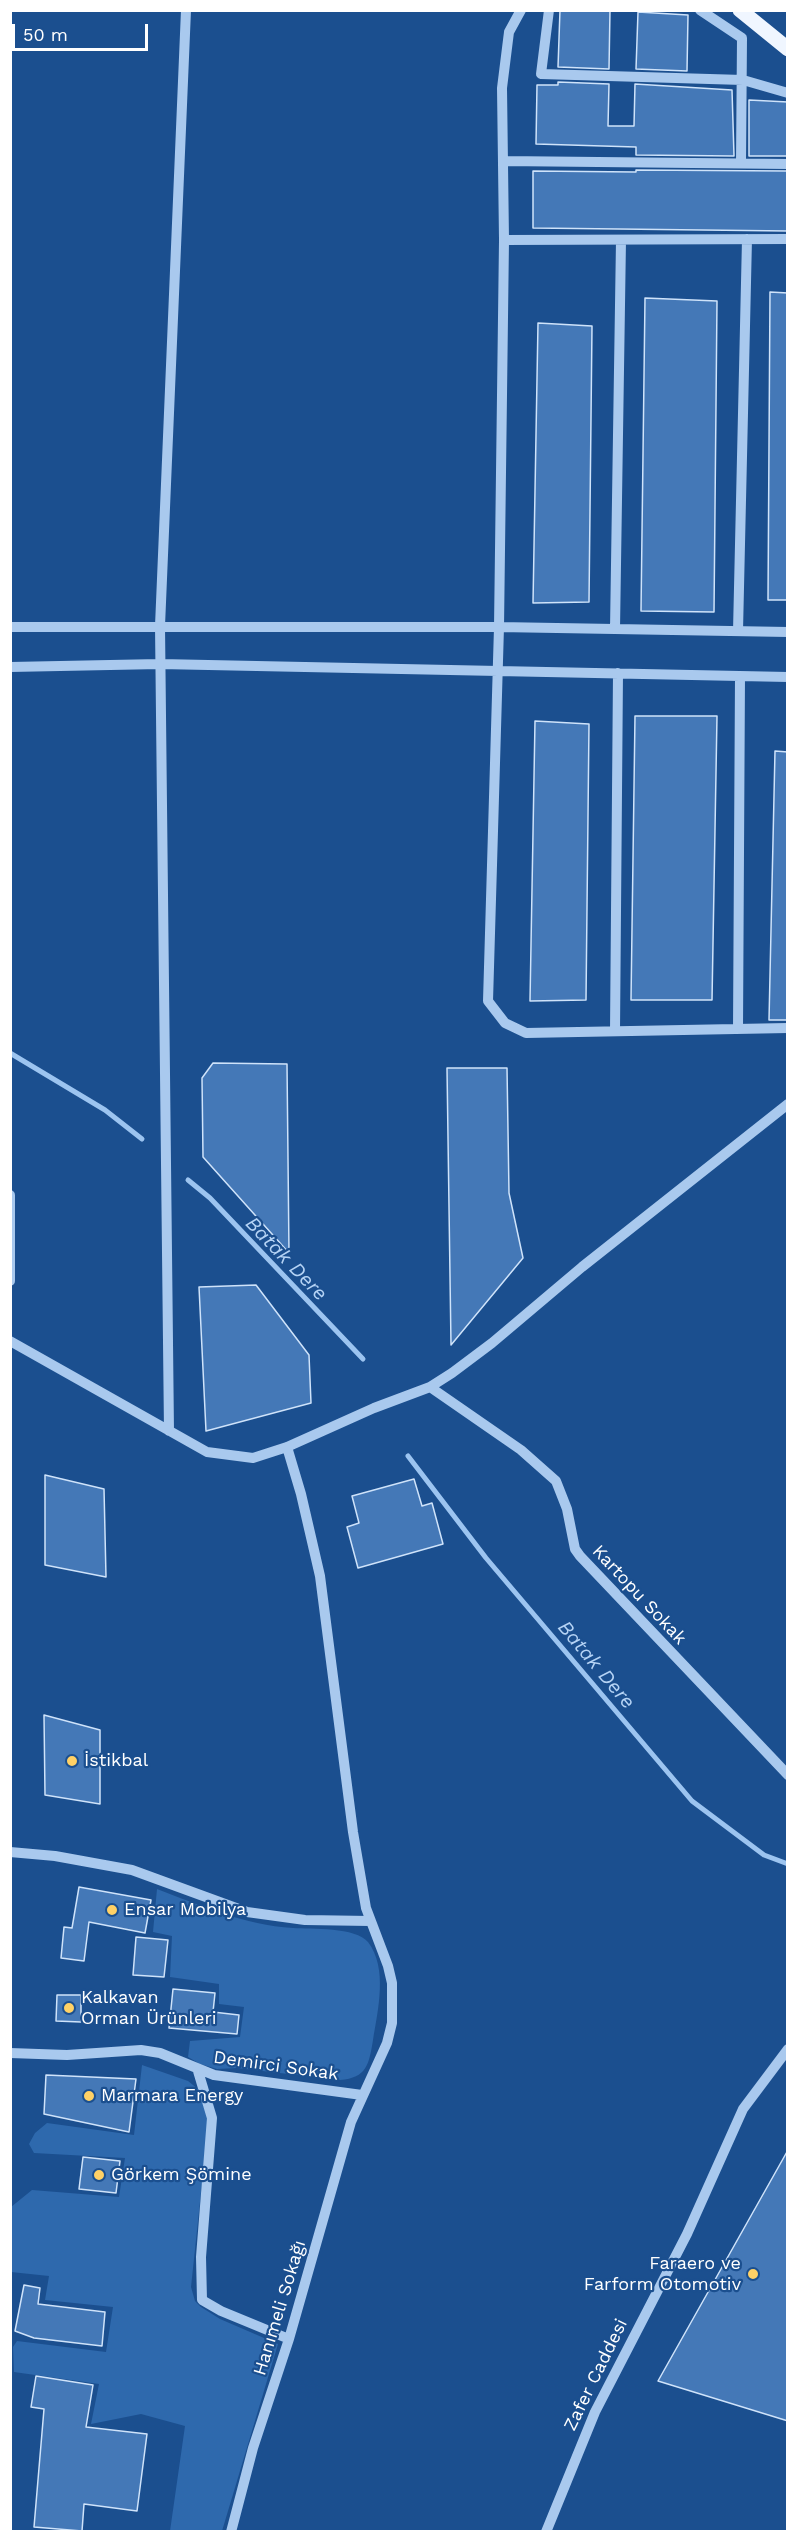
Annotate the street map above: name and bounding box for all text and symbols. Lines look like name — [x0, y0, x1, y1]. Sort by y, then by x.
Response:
scale bar — [15, 12, 152, 50]
text: 50 m — [23, 24, 68, 45]
water label: Batak Dere — [240, 1212, 332, 1306]
street label: Kartopu Sokak — [587, 1541, 691, 1649]
water label: Batak Dere — [552, 1616, 640, 1714]
place label: İstikbal — [84, 1750, 148, 1772]
marker: İstikbal — [65, 1754, 79, 1768]
place label: Ensar Mobilya — [124, 1899, 246, 1921]
marker: Ensar Mobilya — [105, 1903, 119, 1917]
place label: Kalkavan Orman Ürünleri — [81, 1987, 217, 2030]
marker: Kalkavan Orman Ürünleri — [62, 2001, 76, 2015]
street label: Demirci Sokak — [212, 2047, 340, 2085]
place label: Marmara Energy — [101, 2085, 243, 2107]
marker: Marmara Energy — [82, 2089, 96, 2103]
place label: Görkem Şömine — [111, 2164, 252, 2186]
marker: Görkem Şömine — [92, 2168, 106, 2182]
street label: Hanımeli Sokağı — [249, 2238, 311, 2378]
place label: Faraero ve Farform Otomotiv — [584, 2253, 741, 2296]
marker: Faraero ve Farform Otomotiv — [746, 2267, 760, 2281]
street label: Zafer Caddesi — [560, 2315, 632, 2435]

